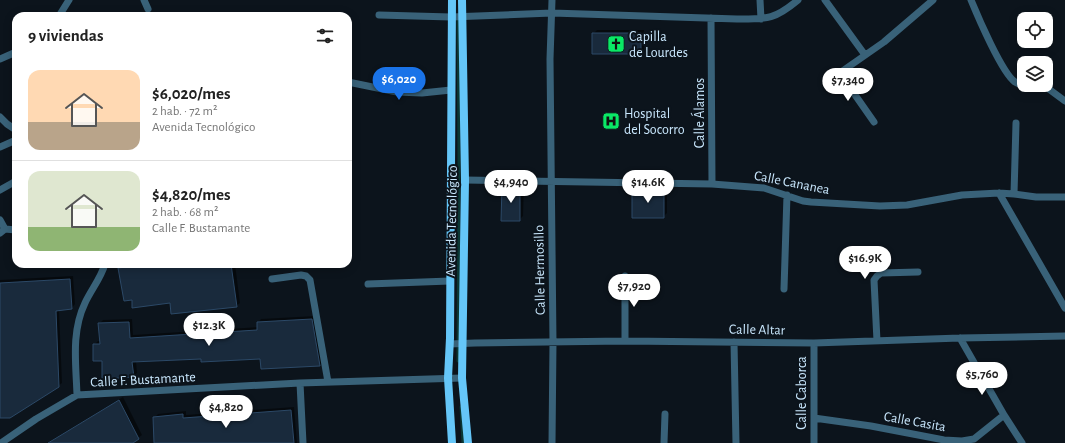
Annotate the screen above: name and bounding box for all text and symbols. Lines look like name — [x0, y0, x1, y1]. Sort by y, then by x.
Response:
map controls — [1017, 12, 1053, 92]
button: locate — [1017, 12, 1053, 48]
icon: filters — [314, 25, 336, 47]
text: 9 viviendas — [28, 27, 103, 44]
place label: Capilla de Lourdes — [629, 30, 688, 60]
church icon: Capilla de Lourdes — [606, 34, 626, 54]
button: layers — [1017, 56, 1053, 92]
pin: $6,020 — [366, 67, 432, 101]
pin: $7,340 — [815, 68, 881, 102]
text: $6,020 — [382, 73, 416, 86]
text: $7,340 — [831, 74, 865, 87]
street label: Calle Álamos — [690, 78, 707, 148]
text: $6,020/mes — [152, 85, 231, 102]
icon: home — [60, 86, 108, 134]
text: 2 hab. · 72 m² — [152, 105, 218, 118]
place label: Hospital del Socorro — [624, 107, 685, 137]
hospital icon: Hospital del Socorro — [601, 111, 621, 131]
text: Avenida Tecnológico — [152, 121, 255, 134]
street label: Avenida Tecnológico — [444, 165, 460, 277]
street label: Calle Cananea — [753, 169, 831, 197]
pin: $4,940 — [478, 170, 544, 204]
pin: $14.6K — [615, 170, 681, 204]
text: $4,940 — [494, 176, 528, 189]
text: $14.6K — [631, 176, 665, 189]
text: $4,820/mes — [152, 186, 230, 203]
icon: home — [60, 187, 108, 235]
text: 2 hab. · 68 m² — [152, 206, 219, 219]
text: Calle F. Bustamante — [152, 222, 250, 235]
street label: Calle Hermosillo — [532, 225, 548, 315]
pin: $16.9K — [832, 246, 898, 280]
text: $16.9K — [848, 252, 882, 265]
pin: $7,920 — [601, 274, 667, 308]
text: $7,920 — [617, 280, 651, 293]
pin: $12.3K — [176, 313, 242, 347]
text: $12.3K — [193, 319, 225, 332]
street label: Calle Altar — [729, 323, 786, 337]
street label: Calle Caborca — [795, 356, 809, 430]
pin: $5,760 — [949, 362, 1015, 396]
text: $5,760 — [965, 368, 999, 381]
street label: Calle F. Bustamante — [90, 370, 196, 390]
pin: $4,820 — [193, 395, 259, 429]
text: $4,820 — [209, 401, 243, 414]
street label: Calle Casita — [883, 410, 947, 434]

